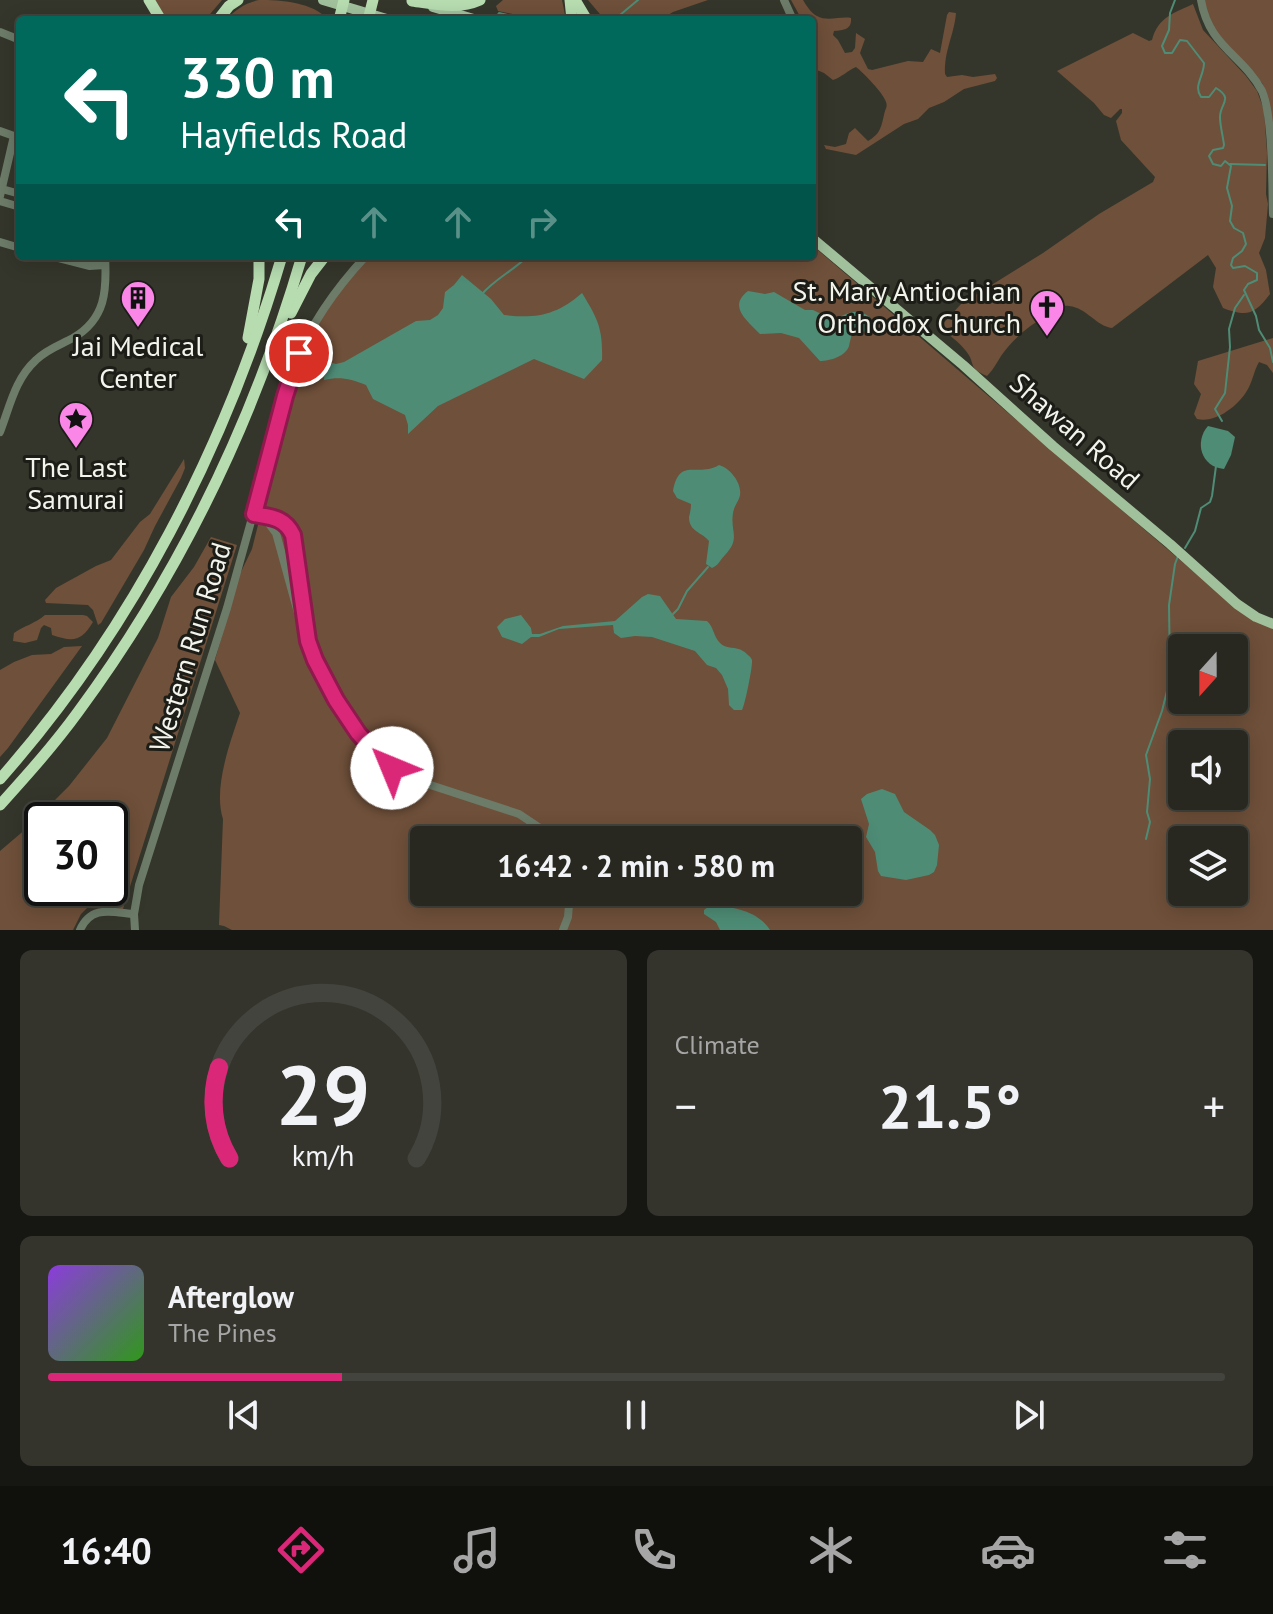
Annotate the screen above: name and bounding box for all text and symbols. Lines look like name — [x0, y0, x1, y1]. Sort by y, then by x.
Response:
text: 330 m — [180, 41, 335, 113]
icon: left — [48, 48, 152, 152]
text: Hayfields Road — [180, 111, 407, 158]
icon: left — [268, 200, 312, 244]
icon: ahead — [352, 200, 396, 244]
icon: ahead — [436, 200, 480, 244]
icon: right — [520, 200, 564, 244]
place label: St. Mary Antiochian Orthodox Church — [792, 272, 1021, 341]
building icon: Jai Medical Center — [119, 279, 157, 329]
church icon: St. Mary Antiochian Orthodox Church — [1028, 288, 1066, 338]
pin — [265, 319, 333, 387]
place label: Jai Medical Center — [72, 327, 203, 396]
icon: arrive — [277, 331, 321, 375]
street label: Shawan Road — [1003, 364, 1148, 497]
place icon: The Last Samurai — [57, 400, 95, 450]
place label: The Last Samurai — [25, 448, 127, 517]
street label: Western Run Road — [140, 538, 239, 756]
north arrow — [1168, 634, 1248, 714]
map controls — [1168, 634, 1248, 906]
position arrow — [350, 726, 434, 810]
button: sound — [1168, 730, 1248, 810]
speed limit sign: 30 — [24, 802, 128, 906]
button: layers — [1168, 826, 1248, 906]
text: 16:42 · 2 min · 580 m — [497, 846, 775, 885]
text: Climate — [675, 1028, 760, 1061]
text: 29 — [276, 1040, 370, 1148]
text: 21.5° — [878, 1067, 1021, 1145]
text: − — [675, 1077, 697, 1134]
text: + — [1203, 1077, 1225, 1134]
text: km/h — [292, 1137, 355, 1174]
text: Afterglow — [168, 1277, 294, 1316]
text: The Pines — [168, 1316, 277, 1349]
icon: previous — [222, 1393, 266, 1437]
icon: pause — [614, 1393, 658, 1437]
icon: next — [1007, 1393, 1051, 1437]
icon: directions — [273, 1522, 329, 1578]
icon: music — [449, 1522, 505, 1578]
icon: phone — [626, 1522, 682, 1578]
icon: climate — [803, 1522, 859, 1578]
icon: car — [980, 1522, 1036, 1578]
icon: filters — [1157, 1522, 1213, 1578]
text: 16:40 — [60, 1527, 152, 1574]

